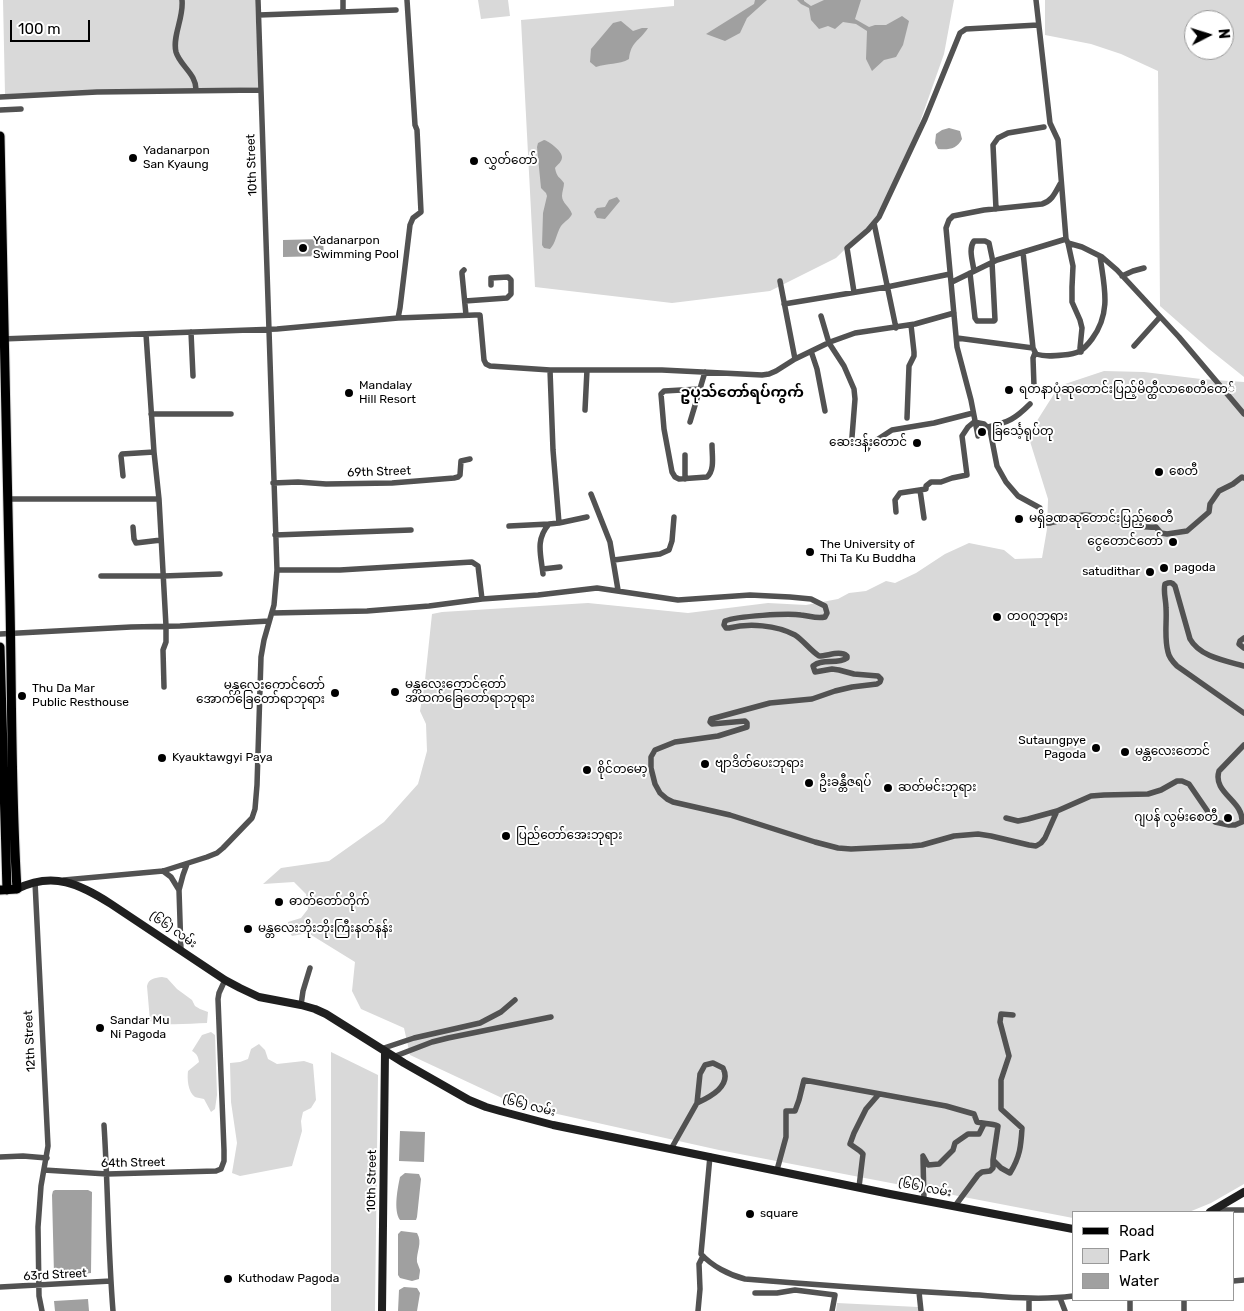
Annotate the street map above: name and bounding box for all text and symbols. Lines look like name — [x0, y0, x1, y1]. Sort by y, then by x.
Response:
scale bar — [12, 10, 92, 42]
north arrow — [1184, 10, 1234, 60]
text: 100 m — [18, 20, 60, 38]
text: N — [1215, 28, 1232, 39]
street label: 10th Street — [244, 134, 260, 196]
place label: Yadanarpon San Kyaung — [143, 144, 210, 172]
marker: Yadanarpon San Kyaung — [127, 152, 139, 164]
place label: လွှတ်တော် — [484, 154, 537, 168]
marker: လွှတ်တော် — [468, 155, 480, 167]
place label: Yadanarpon Swimming Pool — [313, 234, 399, 262]
marker: Yadanarpon Swimming Pool — [297, 242, 309, 254]
place label: Mandalay Hill Resort — [359, 379, 416, 407]
place label: ရတနာပုံဆုတောင်းပြည့်မိတ္ထီလာစေတီတေ် — [1019, 383, 1235, 397]
district label: ဥပုသ်တော်ရပ်ကွက် — [680, 384, 804, 402]
marker: ရတနာပုံဆုတောင်းပြည့်မိတ္ထီလာစေတီတေ် — [1003, 384, 1015, 396]
marker: Mandalay Hill Resort — [343, 387, 355, 399]
place label: ခြင်္သေ့ရုပ်တု — [992, 425, 1054, 439]
marker: ခြင်္သေ့ရုပ်တု — [976, 426, 988, 438]
place label: ဆေးဒန်းတောင် — [829, 436, 907, 450]
marker: ဆေးဒန်းတောင် — [911, 437, 923, 449]
street label: 69th Street — [347, 464, 411, 480]
place label: စေတီ — [1169, 465, 1198, 479]
marker: စေတီ — [1153, 466, 1165, 478]
place label: မရှိခဏဆုတောင်းပြည့်စေတီ — [1029, 512, 1173, 526]
marker: မရှိခဏဆုတောင်းပြည့်စေတီ — [1013, 513, 1025, 525]
place label: ငွေတောင်တော် — [1087, 535, 1163, 549]
marker: ငွေတောင်တော် — [1167, 536, 1179, 548]
place label: The University of Thi Ta Ku Buddha — [820, 538, 916, 566]
marker: The University of Thi Ta Ku Buddha — [804, 546, 816, 558]
place label: pagoda — [1174, 561, 1216, 575]
marker: pagoda — [1158, 562, 1170, 574]
place label: satudithar — [1082, 565, 1140, 579]
marker: satudithar — [1144, 566, 1156, 578]
place label: တဝဂူဘုရား — [1007, 610, 1068, 624]
marker: တဝဂူဘုရား — [991, 611, 1003, 623]
place label: မန္တ‌လေးတောင်တော် အထက်ခြေတော်ရာဘုရား‌ — [405, 678, 535, 706]
place label: မန္တ‌လေးတောင်တော် အောက်ခြေတော်ရာဘုရား‌ — [196, 679, 325, 707]
place label: Thu Da Mar Public Resthouse — [32, 682, 129, 710]
marker: မန္တ‌လေးတောင်တော် အထက်ခြေတော်ရာဘုရား‌ — [389, 686, 401, 698]
marker: မန္တ‌လေးတောင်တော် အောက်ခြေတော်ရာဘုရား‌ — [329, 687, 341, 699]
marker: Thu Da Mar Public Resthouse — [16, 690, 28, 702]
place label: Sutaungpye Pagoda — [1018, 734, 1086, 762]
marker: Sutaungpye Pagoda — [1090, 742, 1102, 754]
place label: မန္တလေးတောင် — [1135, 745, 1210, 759]
marker: မန္တလေးတောင် — [1119, 746, 1131, 758]
place label: Kyauktawgyi Paya — [172, 751, 273, 765]
marker: Kyauktawgyi Paya — [156, 752, 168, 764]
place label: ဗျာဒိတ်ပေးဘုရား — [715, 757, 804, 771]
marker: ဗျာဒိတ်ပေးဘုရား — [699, 758, 711, 770]
place label: စိုင်တမော့ — [597, 763, 647, 777]
marker: စိုင်တမော့ — [581, 764, 593, 776]
place label: ဦးခန္တီဇရပ် — [819, 776, 871, 790]
marker: ဦးခန္တီဇရပ် — [803, 777, 815, 789]
place label: ဆတ်မင်းဘုရား — [898, 781, 976, 795]
marker: ဆတ်မင်းဘုရား — [882, 782, 894, 794]
place label: ဂျပန် လွမ်းစေတီ — [1134, 811, 1218, 825]
marker: ဂျပန် လွမ်းစေတီ — [1222, 812, 1234, 824]
place label: ပြည်တော်အေးဘုရား — [516, 829, 622, 843]
marker: ပြည်တော်အေးဘုရား — [500, 830, 512, 842]
place label: ဓာတ်တော်တိုက် — [289, 895, 369, 909]
marker: ဓာတ်တော်တိုက် — [273, 896, 285, 908]
street label: (၆၆) လမ်း — [147, 909, 199, 951]
place label: မန္တလေးဘိုးဘိုးကြီးနတ်နန်း — [258, 922, 393, 936]
marker: မန္တလေးဘိုးဘိုးကြီးနတ်နန်း — [242, 923, 254, 935]
street label: 12th Street — [21, 1010, 39, 1072]
place label: Sandar Mu Ni Pagoda — [110, 1014, 169, 1042]
marker: Sandar Mu Ni Pagoda — [94, 1022, 106, 1034]
street label: (၆၆) လမ်း — [501, 1092, 557, 1120]
street label: 10th Street — [364, 1150, 380, 1212]
street label: 64th Street — [101, 1155, 165, 1171]
street label: (၆၆) လမ်း — [897, 1176, 953, 1200]
place label: square — [760, 1207, 798, 1221]
marker: square — [744, 1208, 756, 1220]
legend — [1072, 1211, 1234, 1301]
text: Road — [1119, 1222, 1155, 1240]
text: Park — [1119, 1247, 1150, 1265]
street label: 63rd Street — [23, 1266, 87, 1284]
place label: Kuthodaw Pagoda — [238, 1272, 339, 1286]
text: Water — [1119, 1272, 1159, 1290]
marker: Kuthodaw Pagoda — [222, 1273, 234, 1285]

